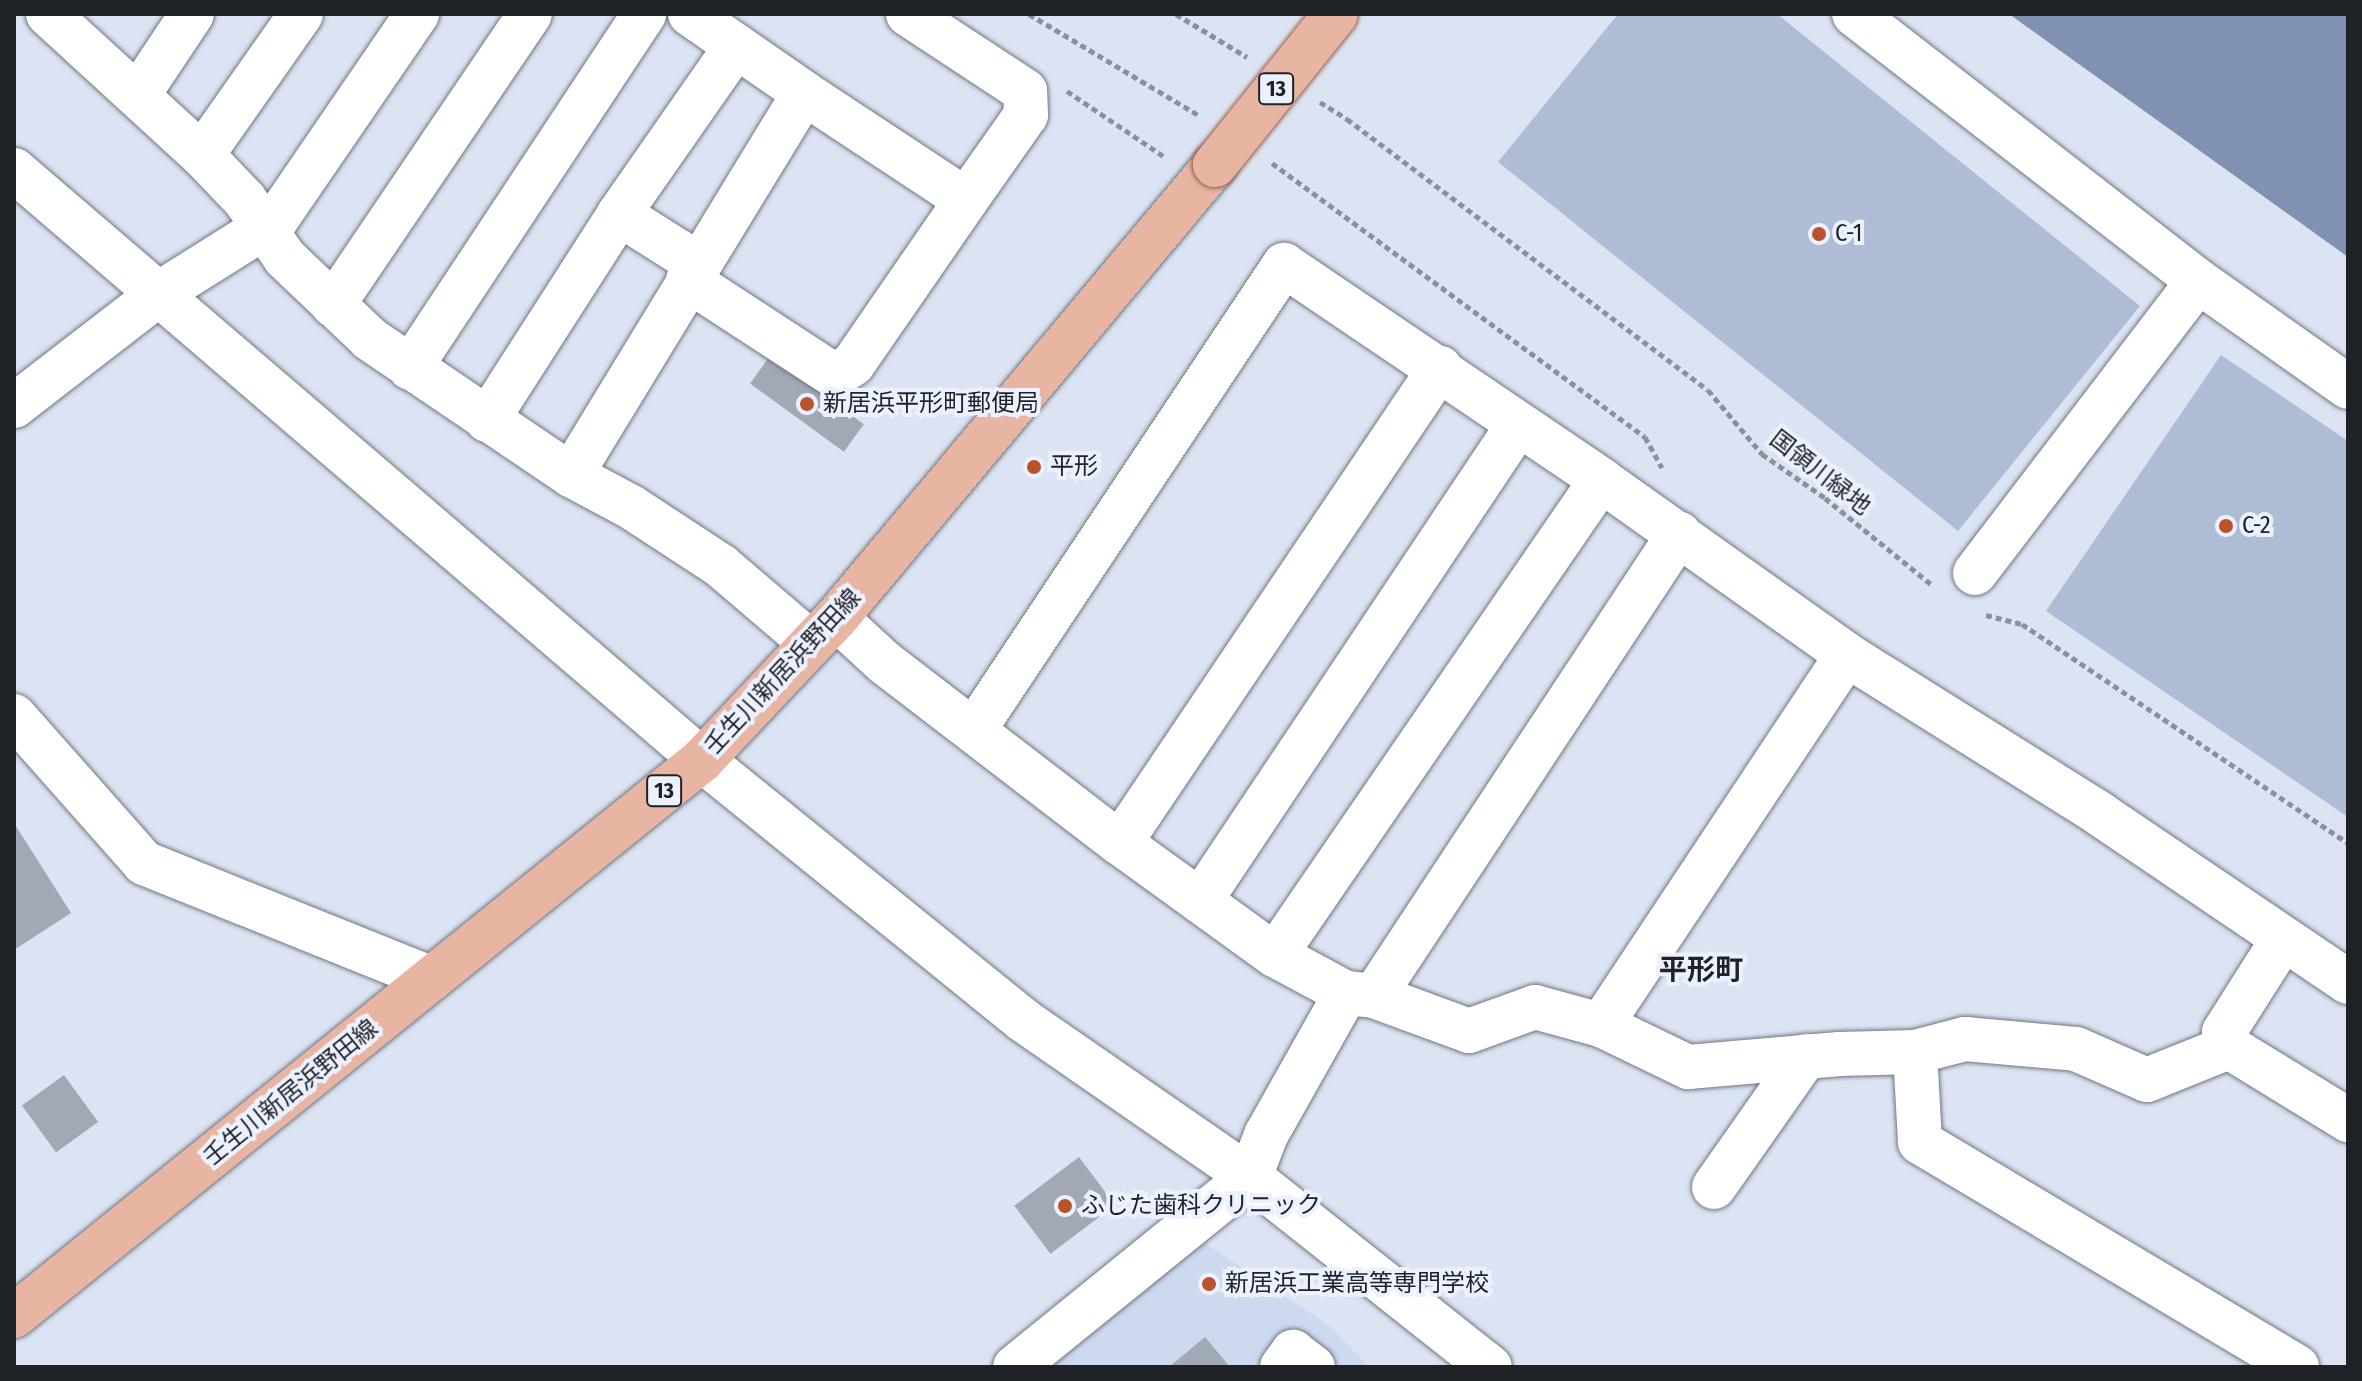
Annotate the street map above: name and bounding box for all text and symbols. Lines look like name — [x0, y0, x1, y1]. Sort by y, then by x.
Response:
road number: 13 — [1258, 71, 1294, 107]
place label: C-1 — [1835, 220, 1862, 248]
marker: C-1 — [1810, 225, 1828, 243]
place label: 新居浜平形町郵便局 — [823, 390, 1039, 418]
marker: 新居浜平形町郵便局 — [798, 395, 816, 413]
street label: 国領川緑地 — [1764, 425, 1876, 521]
place label: 平形 — [1050, 453, 1098, 481]
marker: 平形 — [1025, 458, 1043, 476]
place label: C-2 — [2242, 512, 2271, 540]
marker: C-2 — [2217, 517, 2235, 535]
street label: 壬生川新居浜野田線 — [699, 583, 867, 761]
road number: 13 — [646, 773, 682, 809]
district label: 平形町 — [1659, 953, 1743, 987]
street label: 壬生川新居浜野田線 — [198, 1014, 384, 1172]
place label: ふじた歯科クリニック — [1081, 1192, 1321, 1220]
marker: ふじた歯科クリニック — [1056, 1197, 1074, 1215]
place label: 新居浜工業高等専門学校 — [1225, 1270, 1489, 1298]
marker: 新居浜工業高等専門学校 — [1200, 1275, 1218, 1293]

